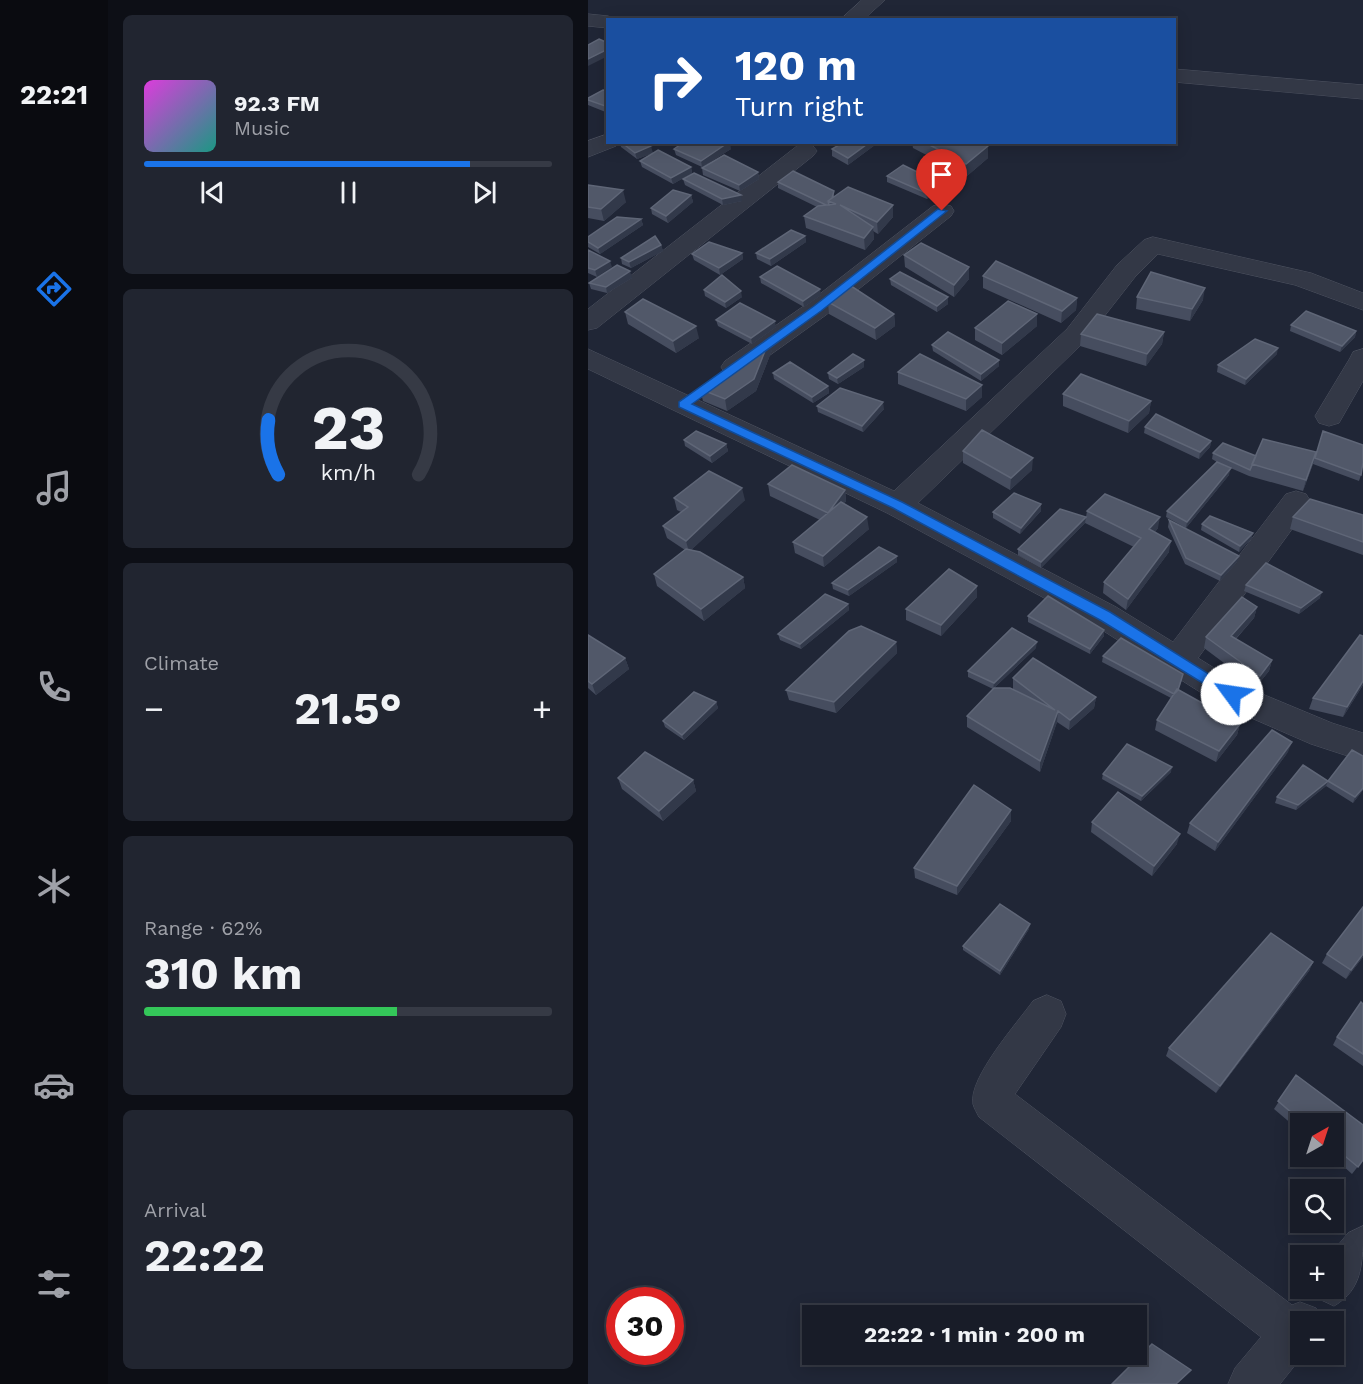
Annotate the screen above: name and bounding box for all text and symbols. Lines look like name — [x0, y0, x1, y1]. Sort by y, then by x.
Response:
text: 120 m — [735, 41, 857, 90]
icon: right — [636, 42, 714, 120]
text: 22:21 — [20, 79, 88, 111]
text: 92.3 FM — [234, 91, 320, 116]
text: Turn right — [735, 91, 864, 123]
text: Music — [234, 116, 290, 140]
pin — [916, 149, 967, 211]
icon: arrive — [925, 158, 958, 191]
icon: previous — [196, 176, 229, 209]
icon: pause — [332, 176, 365, 209]
icon: next — [468, 176, 501, 209]
icon: directions — [33, 268, 75, 310]
text: 23 — [311, 391, 385, 464]
text: km/h — [320, 461, 376, 486]
icon: music — [33, 467, 75, 509]
text: Climate — [144, 651, 219, 675]
position arrow — [1200, 662, 1264, 726]
icon: phone — [33, 666, 75, 708]
text: 21.5° — [294, 682, 402, 735]
text: − — [144, 689, 164, 728]
text: + — [532, 689, 552, 728]
icon: climate — [33, 865, 75, 907]
text: Range · 62% — [144, 916, 262, 940]
text: 310 km — [144, 947, 302, 1000]
icon: car — [33, 1064, 75, 1106]
north arrow — [1290, 1113, 1344, 1167]
map controls — [1290, 1113, 1344, 1365]
button: search — [1290, 1179, 1344, 1233]
text: Arrival — [144, 1198, 206, 1222]
text: 22:22 — [144, 1229, 265, 1282]
button: + — [1290, 1245, 1344, 1299]
icon: filters — [33, 1263, 75, 1305]
speed limit sign: 30 — [606, 1287, 684, 1365]
button: − — [1290, 1311, 1344, 1365]
text: 22:22 · 1 min · 200 m — [864, 1322, 1085, 1347]

